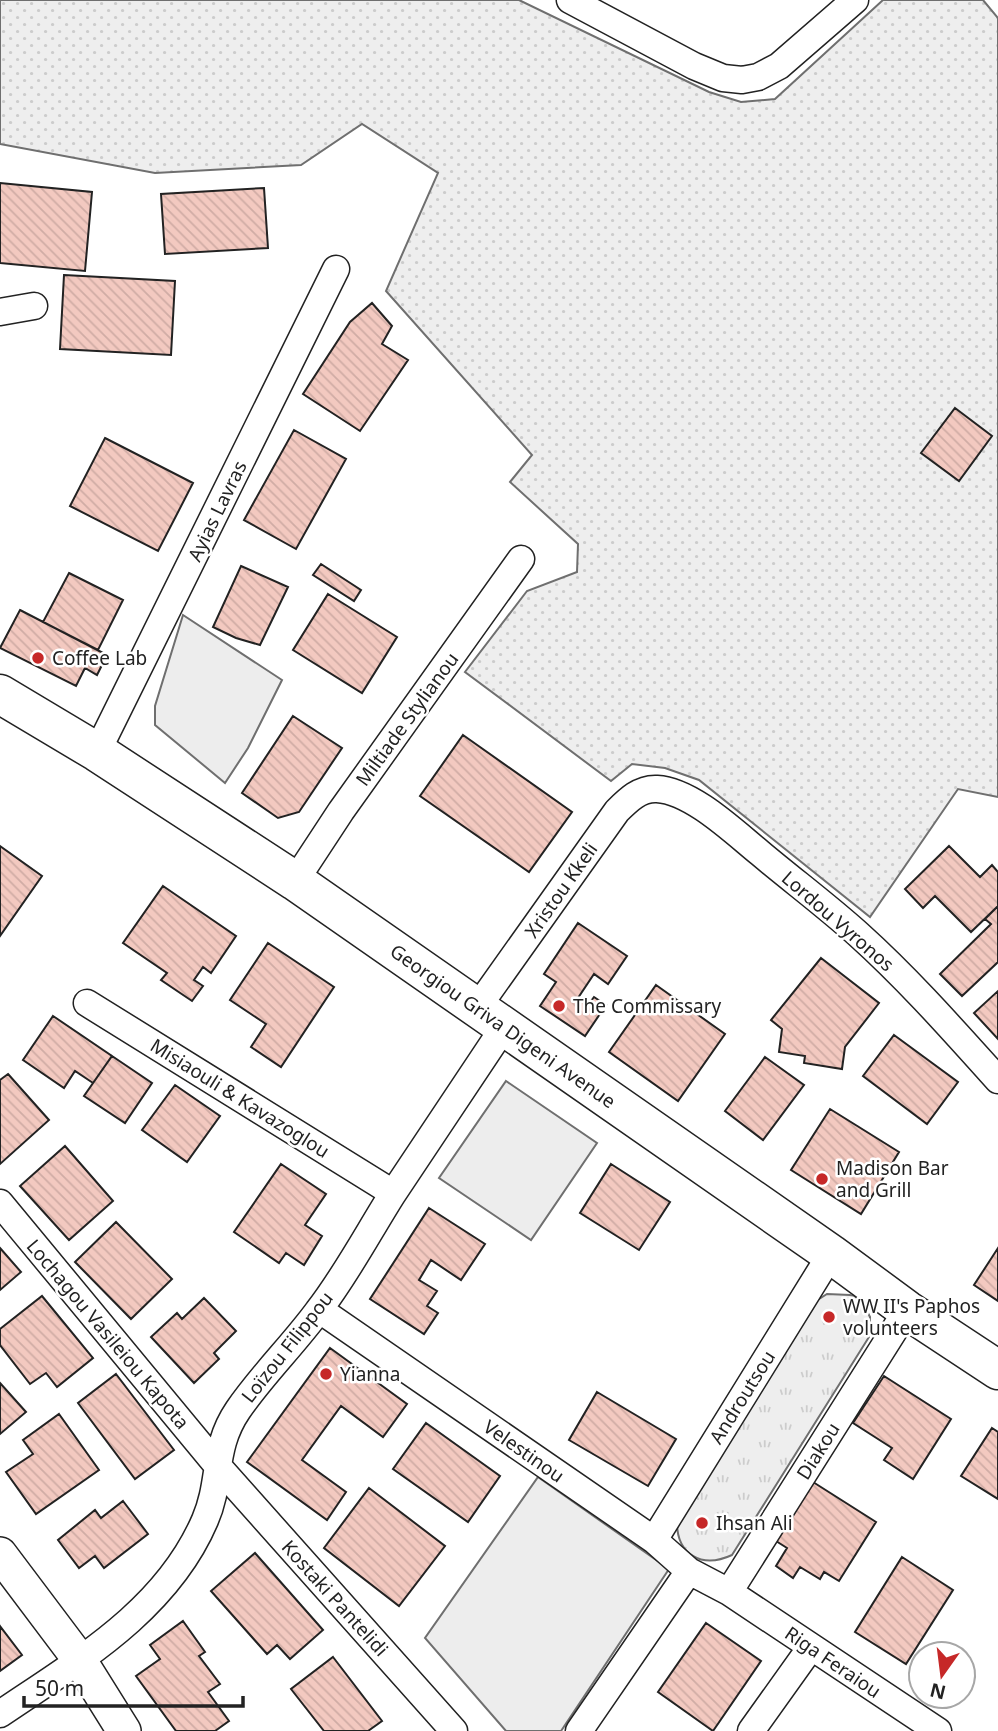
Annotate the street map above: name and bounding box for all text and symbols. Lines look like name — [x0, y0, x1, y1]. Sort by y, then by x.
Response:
street label: Ayias Lavras — [181, 456, 253, 566]
place label: Coffee Lab — [52, 645, 147, 671]
street label: Miltiade Stylianou — [350, 647, 464, 791]
marker: Coffee Lab — [30, 650, 46, 666]
street label: Xristou Kkeli — [519, 837, 603, 943]
street label: Lordou Vyronos — [776, 865, 900, 977]
street label: Georgiou Griva Digeni Avenue — [385, 938, 621, 1114]
place label: The Commissary — [573, 993, 722, 1019]
marker: The Commissary — [551, 998, 567, 1014]
street label: Misiaouli & Kavazoglou — [146, 1032, 334, 1164]
place label: Madison Bar and Grill — [836, 1155, 949, 1203]
marker: Madison Bar and Grill — [814, 1171, 830, 1187]
street label: Lochagou Vasileiou Kapota — [21, 1234, 195, 1434]
street label: Loïzou Filippou — [235, 1286, 339, 1408]
place label: WW II's Paphos volunteers — [843, 1293, 980, 1341]
marker: WW II's Paphos volunteers — [821, 1309, 837, 1325]
street label: Androutsou — [703, 1345, 781, 1449]
place label: Yianna — [340, 1361, 400, 1387]
marker: Yianna — [318, 1366, 334, 1382]
street label: Velestinou — [478, 1414, 570, 1488]
street label: Diakou — [790, 1417, 846, 1485]
place label: Ihsan Ali — [716, 1510, 793, 1536]
marker: Ihsan Ali — [694, 1515, 710, 1531]
street label: Kostaki Pantelidi — [276, 1534, 394, 1662]
street label: Riga Feraiou — [780, 1620, 886, 1704]
north arrow — [907, 1640, 977, 1710]
scale bar — [24, 1664, 243, 1708]
text: 50 m — [35, 1674, 84, 1702]
text: N — [927, 1677, 949, 1706]

